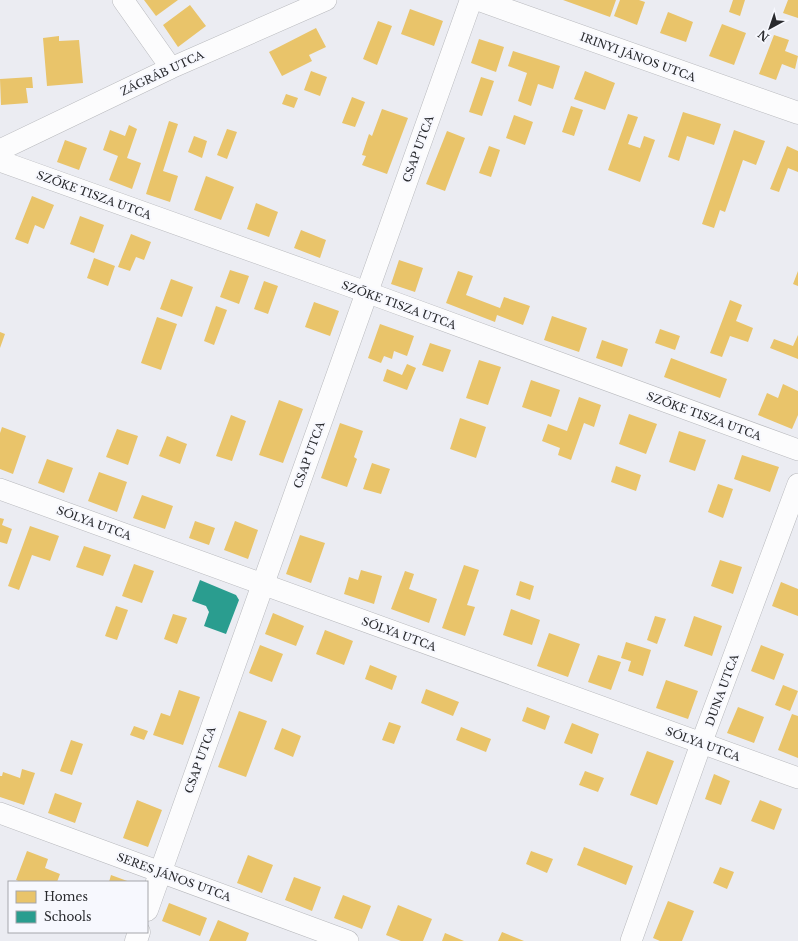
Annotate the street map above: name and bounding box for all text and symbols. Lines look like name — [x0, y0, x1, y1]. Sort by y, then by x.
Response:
north arrow — [750, 8, 790, 48]
text: N — [755, 27, 772, 44]
street label: IRINYI JÁNOS UTCA — [578, 30, 698, 85]
street label: ZÁGRÁB UTCA — [118, 47, 206, 98]
street label: CSAP UTCA — [399, 113, 437, 184]
street label: SZŐKE TISZA UTCA — [35, 167, 154, 222]
street label: SZŐKE TISZA UTCA — [340, 277, 459, 332]
street label: SZŐKE TISZA UTCA — [645, 388, 764, 443]
street label: CSAP UTCA — [290, 419, 328, 490]
street label: SÓLYA UTCA — [55, 503, 134, 543]
street label: SÓLYA UTCA — [360, 614, 439, 654]
street label: DUNA UTCA — [702, 652, 742, 728]
street label: CSAP UTCA — [181, 724, 219, 795]
street label: SÓLYA UTCA — [664, 724, 743, 764]
street label: SERES JÁNOS UTCA — [115, 850, 234, 904]
legend — [8, 881, 148, 933]
text: Homes — [44, 889, 88, 904]
text: Schools — [44, 909, 91, 924]

